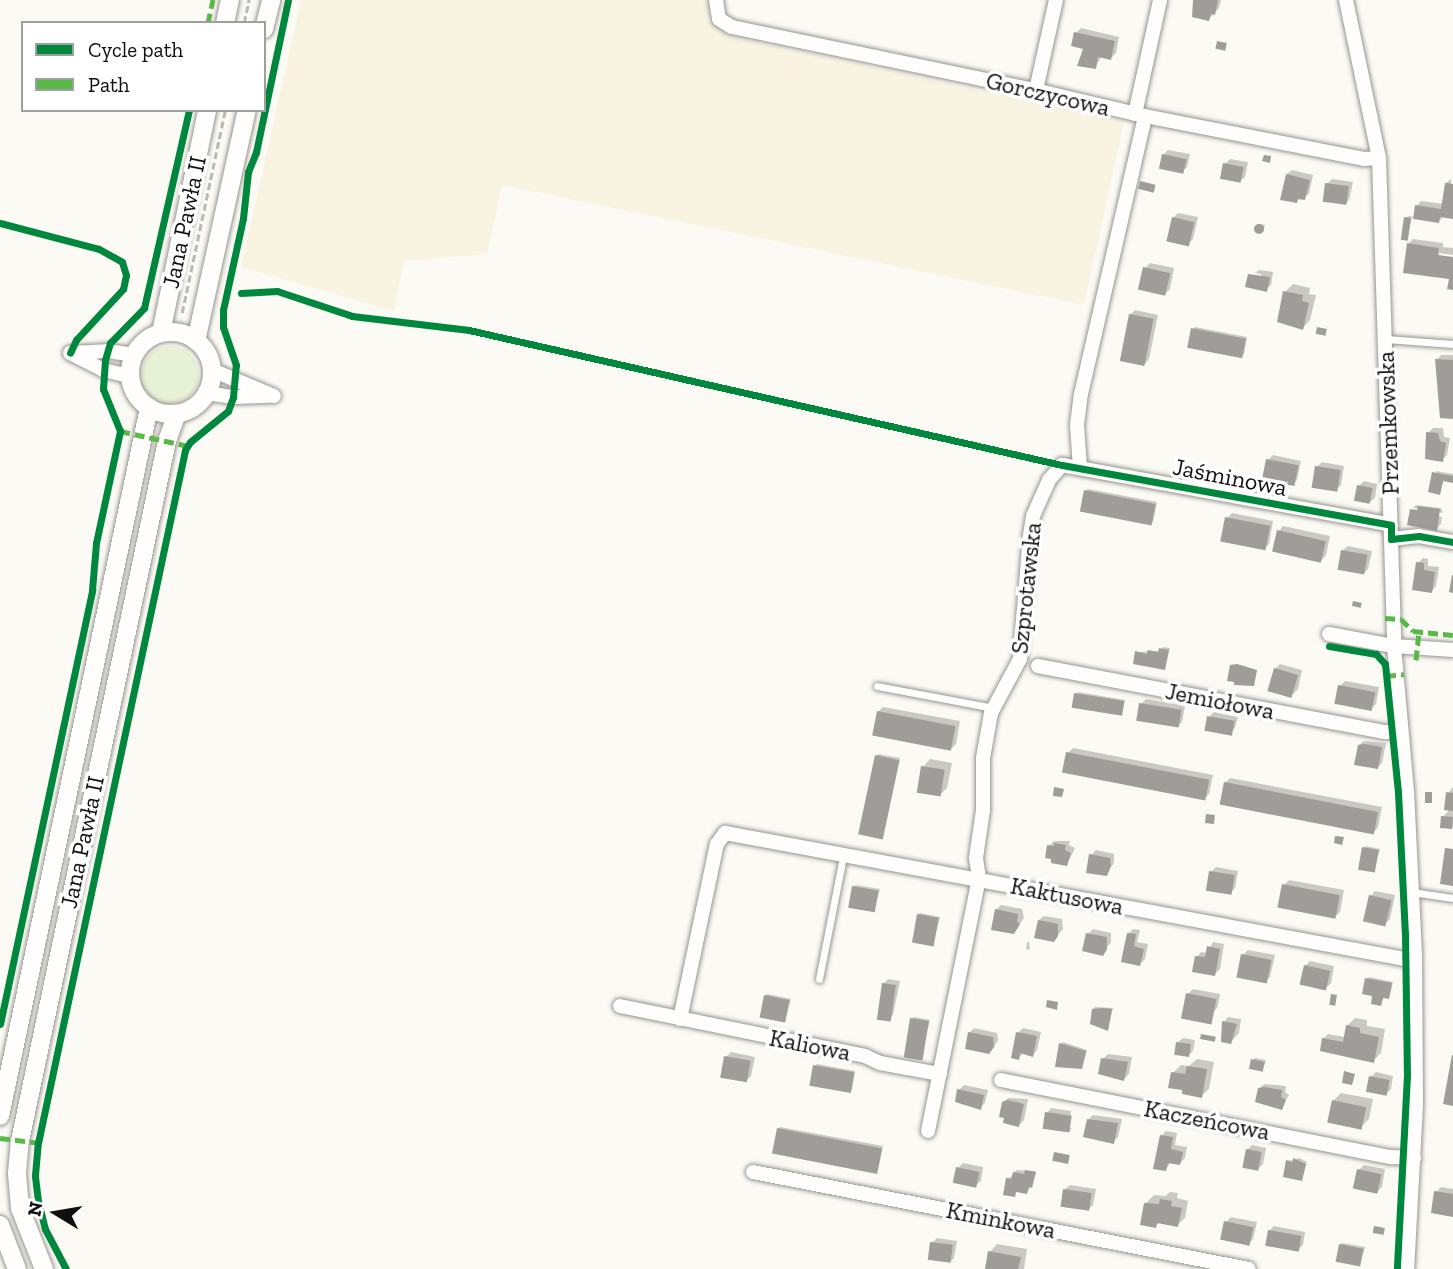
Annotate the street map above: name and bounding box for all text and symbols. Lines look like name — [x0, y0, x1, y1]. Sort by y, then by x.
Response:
legend — [21, 21, 266, 112]
text: Cycle path — [88, 37, 183, 62]
street label: Gorczycowa — [983, 66, 1113, 122]
text: Path — [88, 72, 130, 97]
street label: Jana Pawła II — [156, 153, 212, 291]
street label: Przemkowska — [1371, 351, 1405, 495]
street label: Jaśminowa — [1170, 452, 1290, 502]
street label: Szprotawska — [1005, 521, 1047, 655]
street label: Jemiołowa — [1163, 676, 1277, 726]
street label: Jana Pawła II — [54, 773, 110, 911]
street label: Kaktusowa — [1008, 871, 1126, 921]
street label: Kaliowa — [767, 1023, 853, 1067]
street label: Kaczeńcowa — [1142, 1094, 1272, 1146]
north arrow — [21, 1178, 91, 1248]
street label: Kminkowa — [944, 1195, 1058, 1245]
text: N — [22, 1200, 48, 1218]

